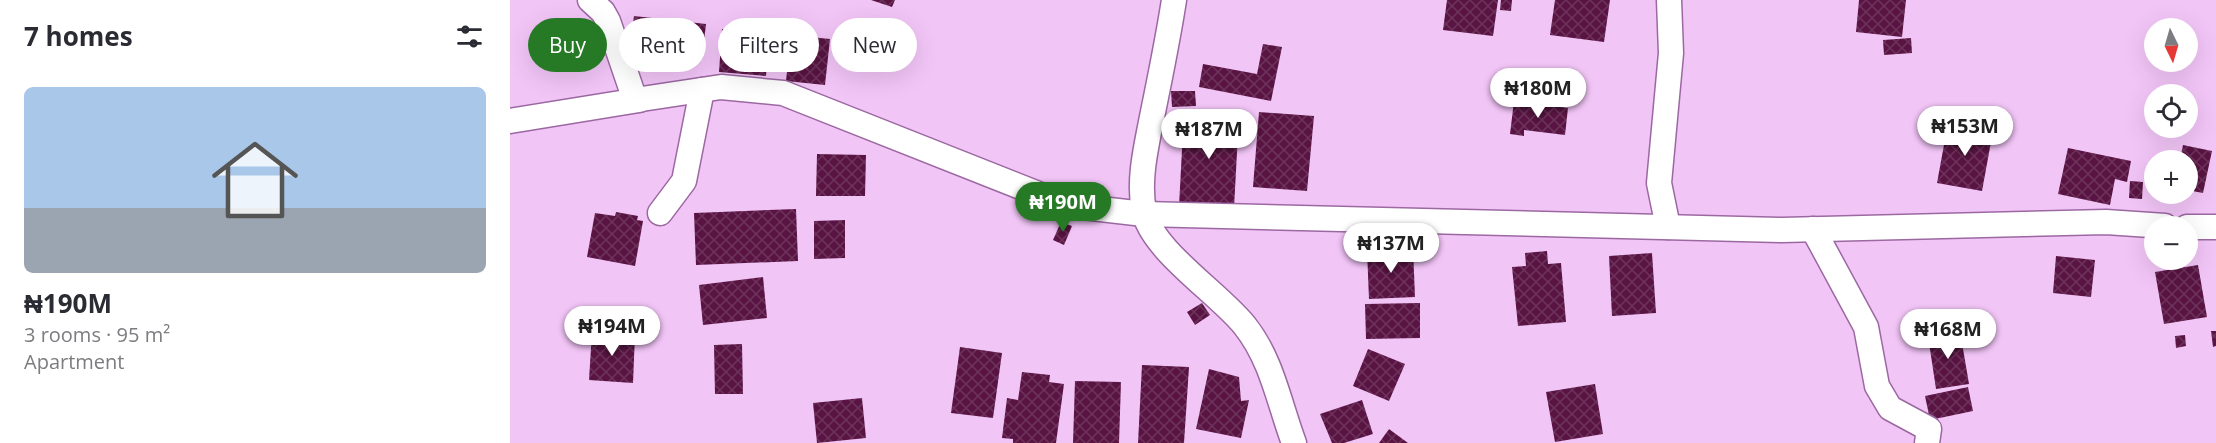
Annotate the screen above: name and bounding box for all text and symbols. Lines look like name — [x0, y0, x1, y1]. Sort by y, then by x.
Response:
text: 7 homes — [24, 18, 133, 54]
chip: Buy — [528, 18, 607, 72]
chip: Rent — [619, 18, 706, 72]
chip: Filters — [718, 18, 819, 72]
chip: New — [831, 18, 917, 72]
north arrow — [2144, 18, 2198, 72]
map controls — [2144, 18, 2198, 270]
icon: filters — [453, 20, 486, 53]
pin: ₦180M — [1496, 68, 1580, 119]
text: ₦180M — [1504, 74, 1572, 101]
button: locate — [2144, 84, 2198, 138]
pin: ₦153M — [1923, 106, 2007, 157]
pin: ₦187M — [1167, 109, 1251, 160]
text: ₦153M — [1931, 112, 1999, 139]
text: ₦187M — [1175, 115, 1243, 142]
icon: home — [201, 126, 309, 234]
button: + — [2144, 150, 2198, 204]
pin: ₦190M — [1021, 182, 1105, 233]
text: ₦190M — [1029, 188, 1097, 215]
button: − — [2144, 216, 2198, 270]
pin: ₦137M — [1349, 223, 1433, 274]
text: ₦137M — [1357, 229, 1425, 256]
text: ₦190M — [24, 285, 112, 321]
pin: ₦194M — [570, 306, 654, 357]
pin: ₦168M — [1906, 309, 1990, 360]
text: ₦194M — [578, 312, 646, 339]
text: ₦168M — [1914, 315, 1982, 342]
text: 3 rooms · 95 m² — [24, 321, 170, 348]
text: Apartment — [24, 348, 124, 375]

